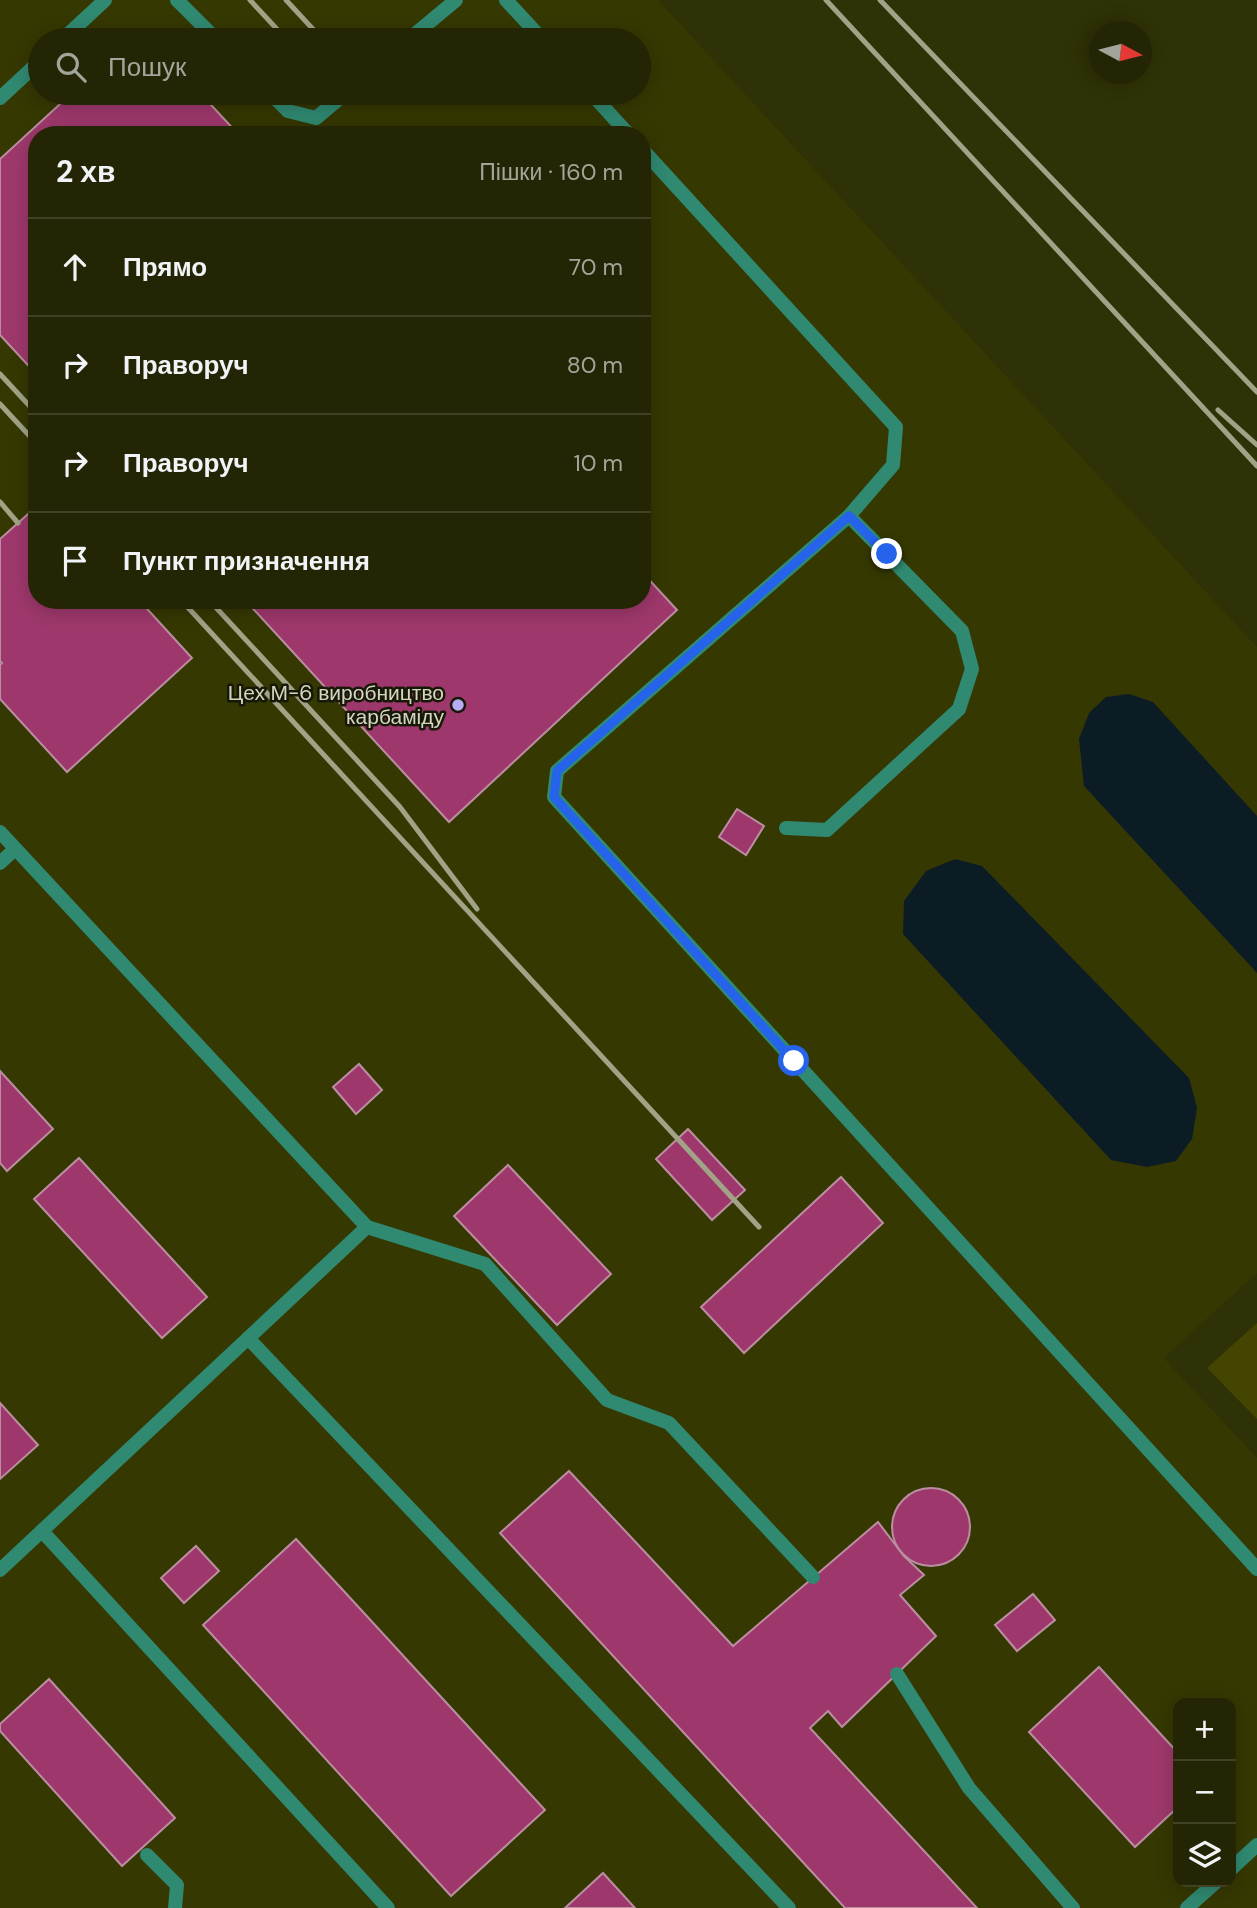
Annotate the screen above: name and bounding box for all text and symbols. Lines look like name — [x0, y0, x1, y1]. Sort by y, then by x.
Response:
north arrow — [1089, 21, 1152, 84]
search box — [28, 28, 651, 105]
icon: search — [52, 48, 90, 86]
text: Пошук — [108, 50, 186, 84]
text: 2 хв — [56, 152, 116, 191]
text: Пішки · 160 m — [479, 157, 623, 187]
icon: ahead — [56, 248, 94, 286]
text: Прямо — [123, 250, 207, 284]
text: 70 m — [569, 252, 623, 282]
icon: right — [56, 346, 94, 384]
text: Праворуч — [123, 348, 249, 382]
text: 80 m — [567, 350, 623, 380]
icon: right — [56, 444, 94, 482]
text: Праворуч — [123, 446, 249, 480]
text: 10 m — [573, 448, 623, 478]
route end — [871, 538, 902, 569]
icon: arrive — [56, 542, 94, 580]
text: Пункт призначення — [123, 544, 370, 578]
place label: Цех М-6 виробництво карбаміду — [228, 679, 444, 731]
marker: Цех М-6 виробництво карбаміду — [450, 697, 466, 713]
route start — [778, 1045, 809, 1076]
map controls — [1173, 1698, 1236, 1887]
button: + — [1173, 1698, 1236, 1761]
button: − — [1173, 1761, 1236, 1824]
button: layers — [1173, 1824, 1236, 1887]

